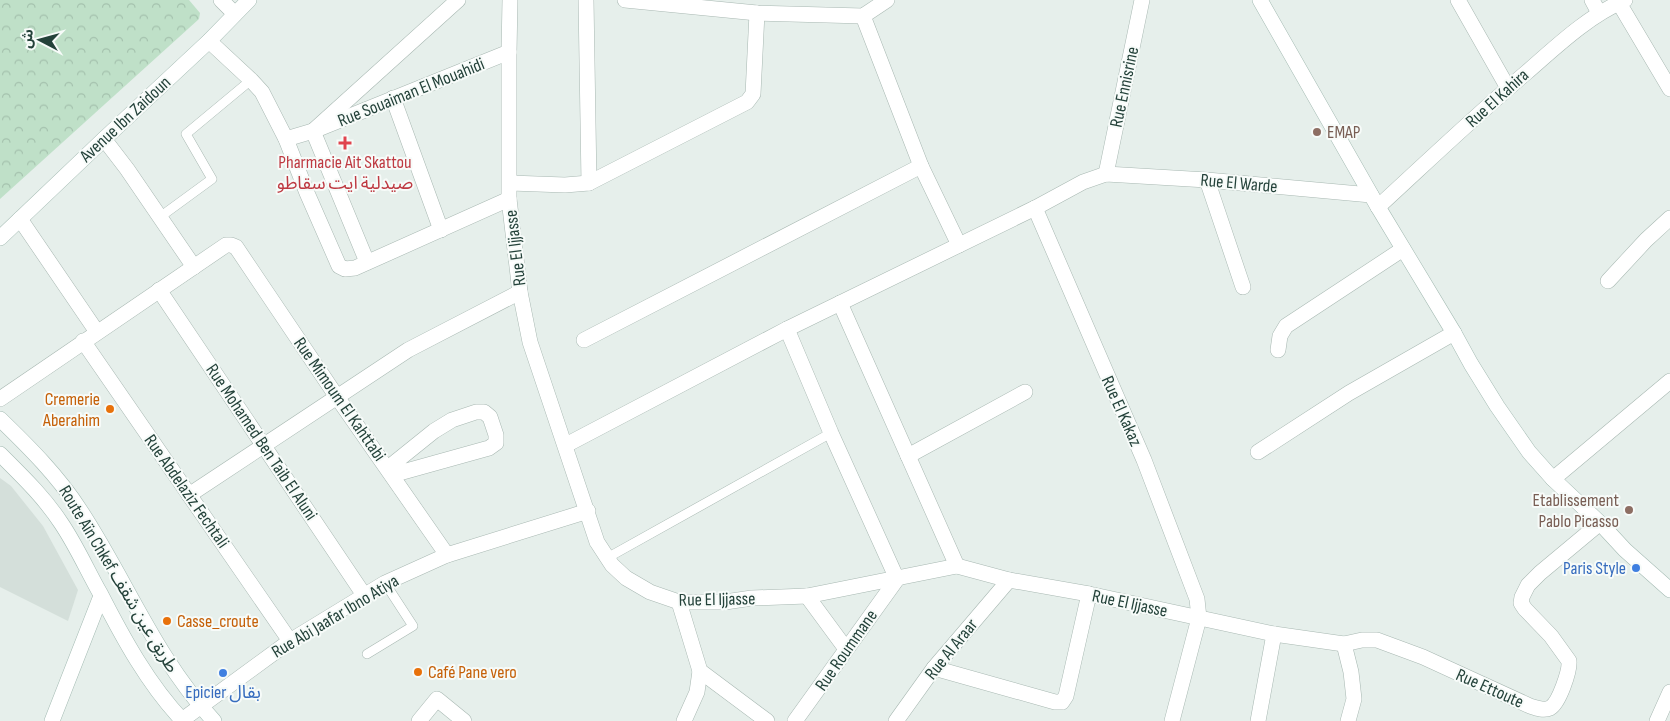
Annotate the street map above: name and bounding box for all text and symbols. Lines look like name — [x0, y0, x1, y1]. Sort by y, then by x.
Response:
north arrow — [15, 15, 65, 65]
text: ش — [18, 28, 37, 49]
street label: Rue Ennisrine — [1106, 45, 1143, 129]
street label: Rue Souaiman El Mouahidi — [335, 53, 487, 131]
street label: Rue El Kahira — [1462, 65, 1533, 132]
street label: Avenue Ibn Zaidoun — [75, 72, 175, 167]
place label: EMAP — [1327, 122, 1361, 143]
marker: EMAP — [1311, 126, 1323, 138]
marker: Pharmacie Ait Skattou صيدلية ايت سقاطو — [339, 137, 351, 149]
place label: Pharmacie Ait Skattou صيدلية ايت سقاطو — [277, 152, 413, 194]
street label: Rue El Warde — [1200, 170, 1278, 197]
street label: Rue El Ijjasse — [500, 209, 531, 287]
street label: Rue Mimoum El Kahttabi — [289, 333, 390, 465]
street label: Rue Mohamed Ben Taib El Aluni — [201, 360, 322, 524]
street label: Rue El Kakaz — [1097, 373, 1147, 450]
place label: Cremerie Aberahim — [42, 389, 100, 431]
marker: Cremerie Aberahim — [104, 403, 116, 415]
street label: Rue Abdelaziz Fechtali — [140, 430, 234, 552]
street label: Route Aïn Chkef طريق عين شقف — [54, 482, 183, 677]
place label: Etablissement Pablo Picasso — [1533, 490, 1620, 532]
marker: Etablissement Pablo Picasso — [1623, 504, 1635, 516]
place label: Paris Style — [1563, 558, 1626, 579]
marker: Paris Style — [1630, 562, 1642, 574]
street label: Rue Abi Jaafar Ibno Atiya — [268, 570, 403, 663]
street label: Rue El Ijjasse — [1090, 585, 1170, 622]
street label: Rue El Ijjasse — [679, 588, 755, 611]
street label: Rue Roummane — [811, 606, 882, 695]
place label: Casse_croute — [177, 611, 259, 632]
marker: Casse_croute — [161, 615, 173, 627]
street label: Rue Al Araar — [921, 615, 982, 684]
place label: Café Pane vero — [428, 662, 517, 683]
street label: Rue Ettoute — [1453, 664, 1527, 713]
marker: Café Pane vero — [412, 666, 424, 678]
marker: Epicier بقال — [217, 667, 229, 679]
place label: Epicier بقال — [185, 682, 261, 703]

